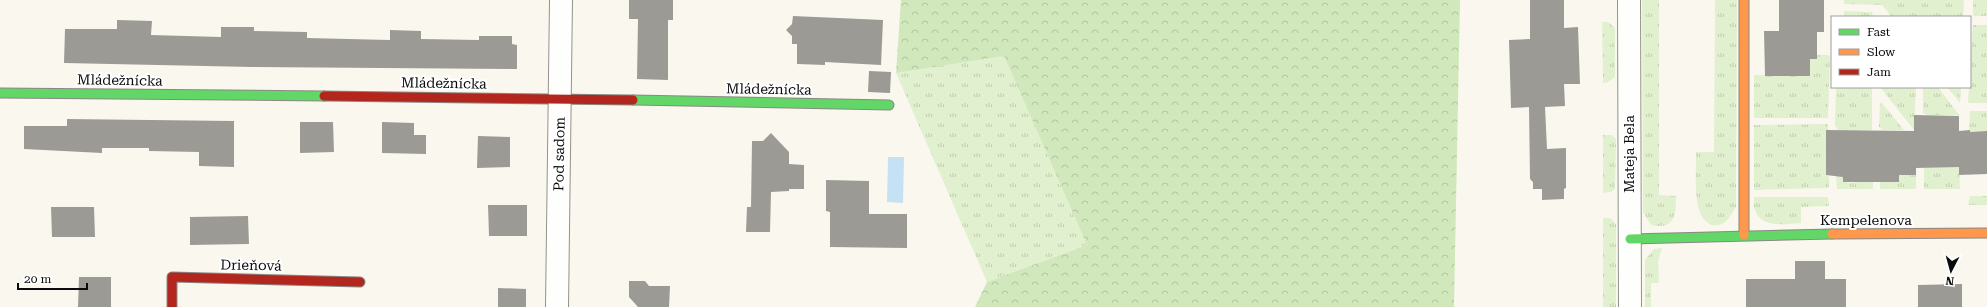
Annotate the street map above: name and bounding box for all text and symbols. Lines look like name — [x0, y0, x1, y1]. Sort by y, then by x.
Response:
legend — [1831, 16, 1971, 88]
text: Fast — [1867, 25, 1891, 39]
text: Slow — [1867, 45, 1895, 59]
text: Jam — [1867, 65, 1891, 79]
street label: Mládežnícka — [77, 71, 163, 89]
street label: Mládežnícka — [401, 74, 487, 92]
street label: Mládežnícka — [726, 80, 812, 98]
street label: Mateja Bela — [1621, 115, 1637, 193]
street label: Pod sadom — [550, 117, 568, 191]
street label: Kempelenova — [1820, 212, 1912, 228]
north arrow — [1931, 251, 1971, 291]
street label: Drieňová — [220, 256, 282, 274]
scale bar — [18, 265, 87, 291]
text: 20 m — [24, 272, 51, 286]
text: N — [1945, 273, 1955, 287]

